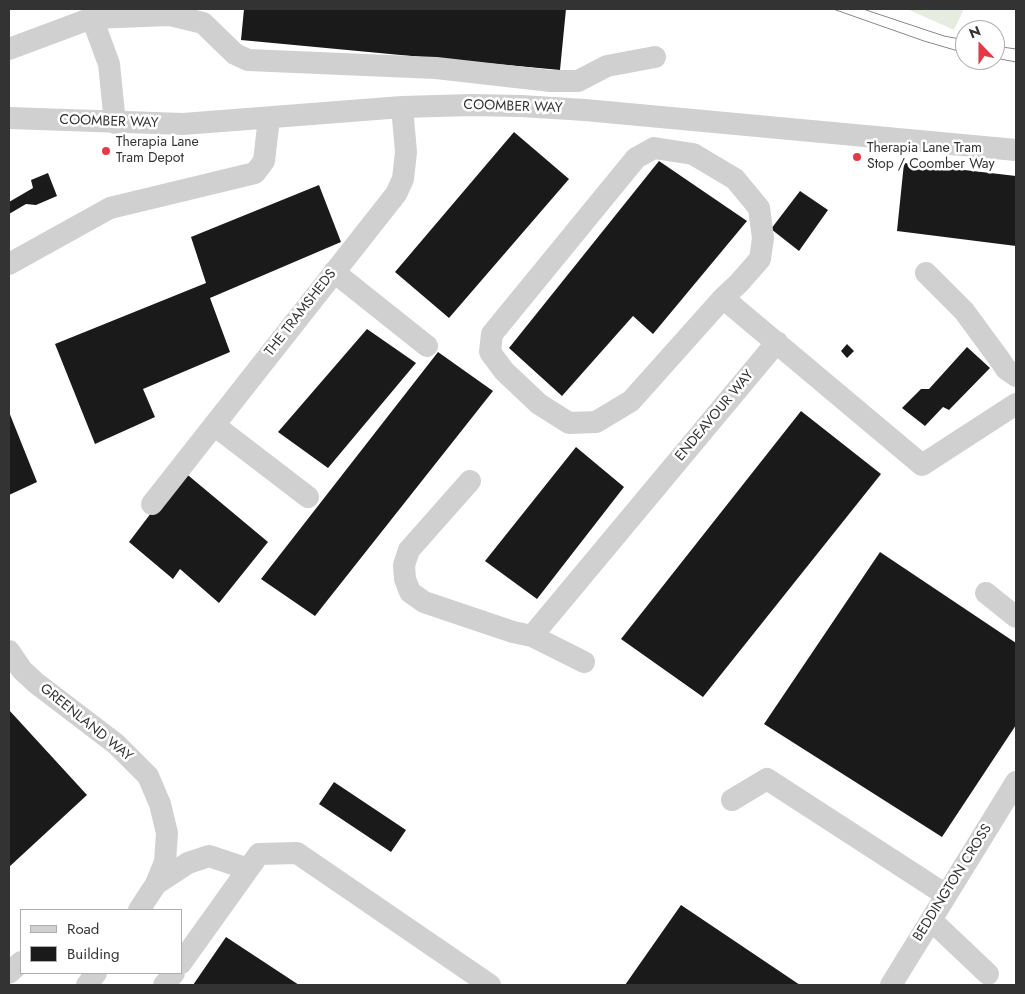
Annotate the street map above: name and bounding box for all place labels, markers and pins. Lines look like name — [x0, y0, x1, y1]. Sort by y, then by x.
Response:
place label: Therapia Lane Tram Depot — [116, 135, 199, 168]
place label: Therapia Lane Tram Stop / Coomber Way — [867, 141, 995, 174]
marker: Therapia Lane Tram Depot — [100, 145, 112, 157]
marker: Therapia Lane Tram Stop / Coomber Way — [851, 151, 863, 163]

